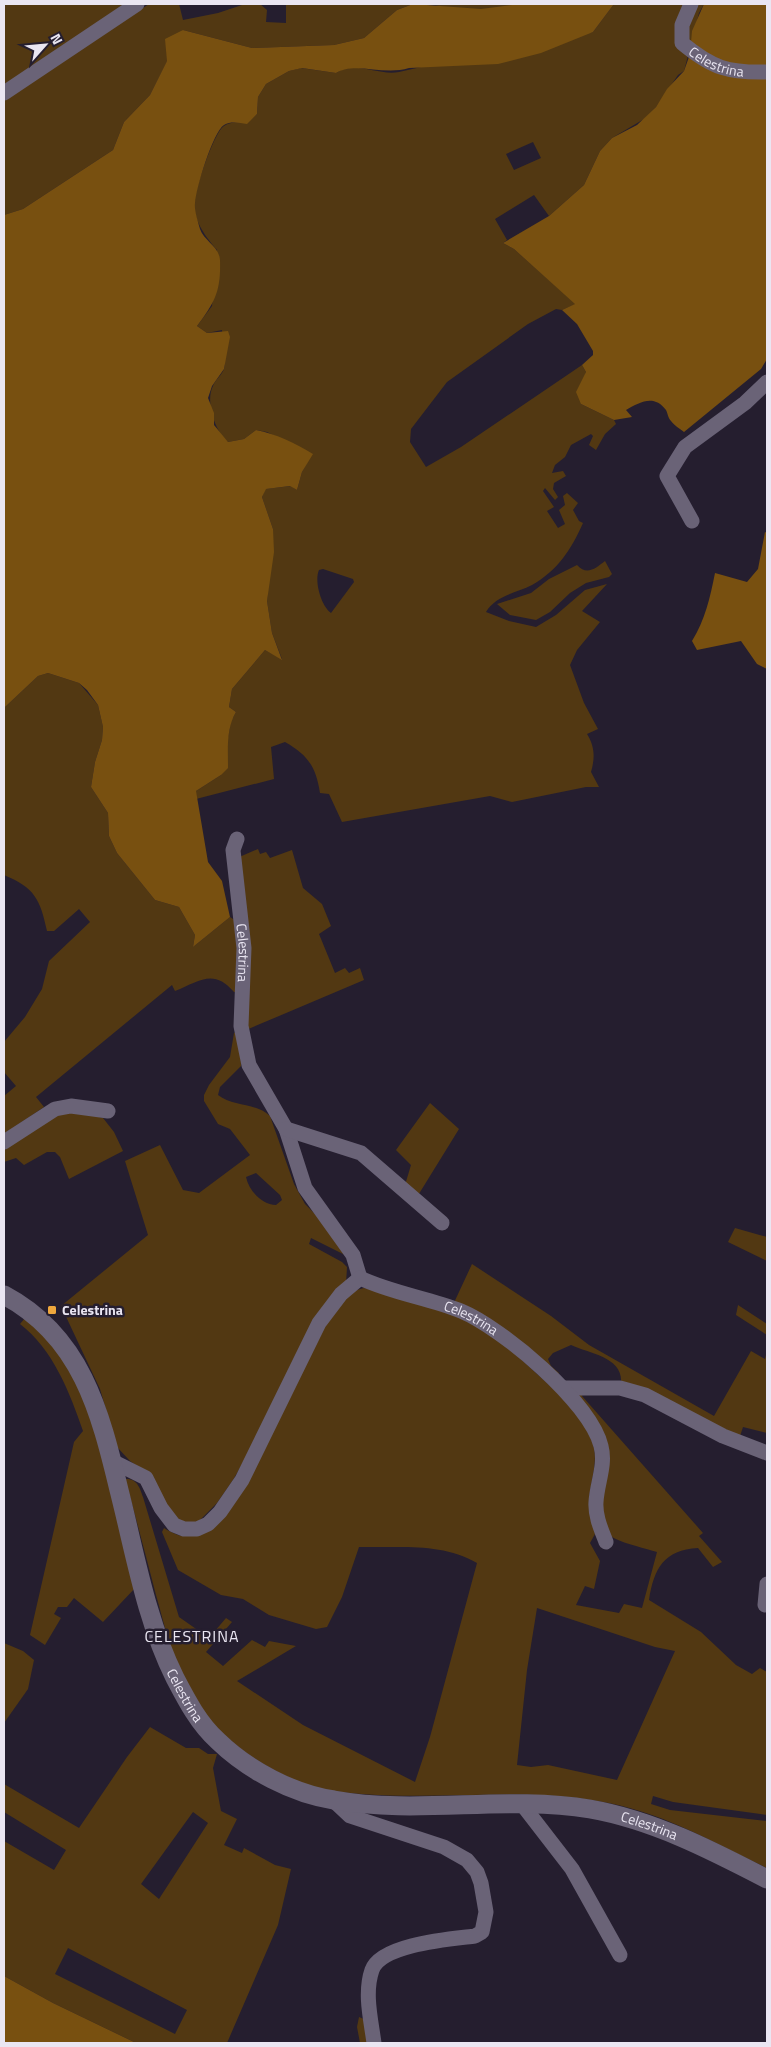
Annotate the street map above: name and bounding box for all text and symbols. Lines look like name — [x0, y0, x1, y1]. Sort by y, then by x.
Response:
north arrow — [20, 20, 70, 70]
text: N — [45, 30, 69, 48]
street label: Celestrina — [684, 41, 745, 82]
street label: Celestrina — [231, 922, 255, 982]
street label: Celestrina — [441, 1295, 503, 1340]
place label: Celestrina — [62, 1299, 123, 1320]
marker: Celestrina — [46, 1304, 58, 1316]
district label: CELESTRINA — [144, 1624, 240, 1648]
street label: Celestrina — [162, 1665, 209, 1726]
street label: Celestrina — [619, 1805, 681, 1845]

